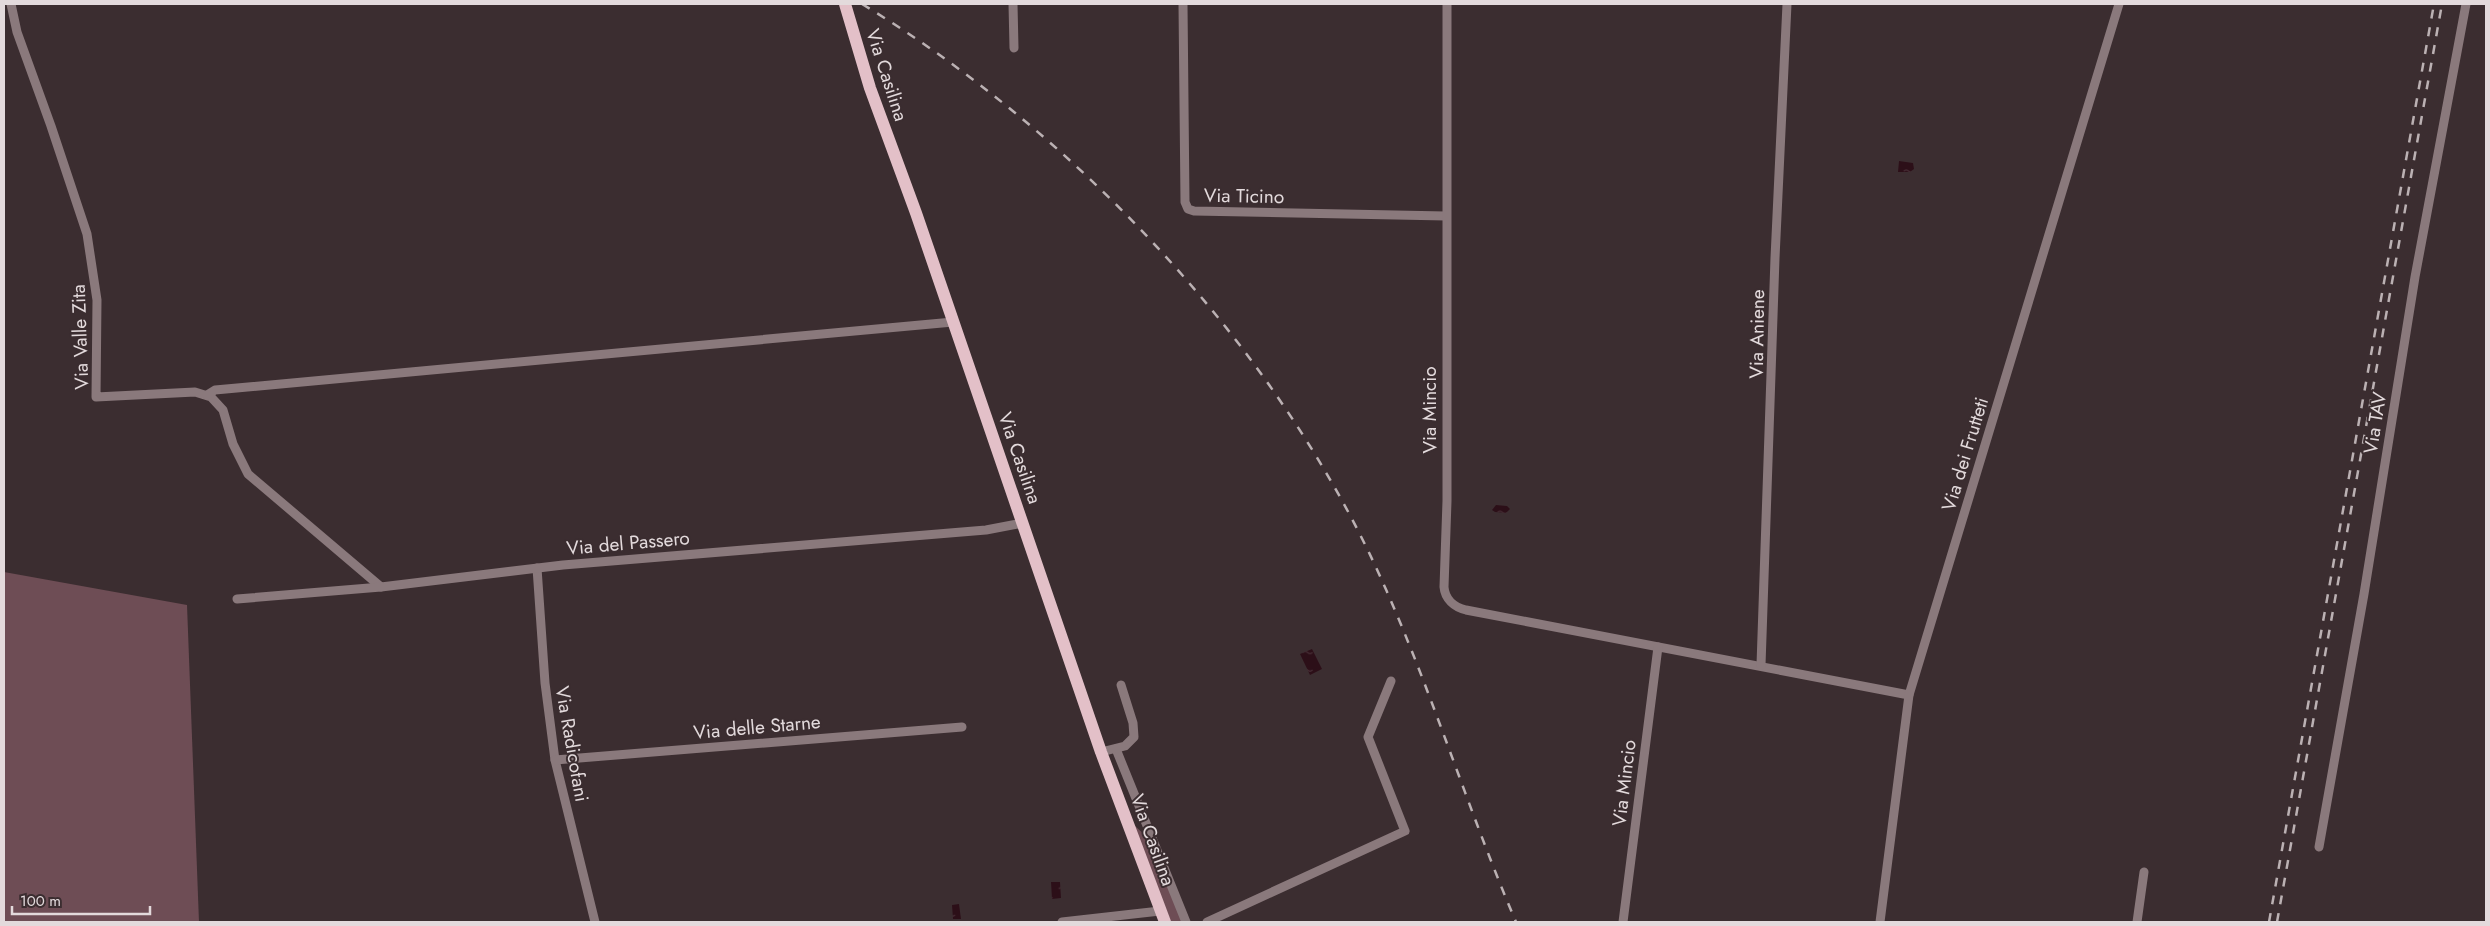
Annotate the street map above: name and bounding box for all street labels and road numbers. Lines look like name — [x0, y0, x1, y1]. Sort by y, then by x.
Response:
street label: Via Casilina — [859, 25, 915, 125]
street label: Via Ticino — [1204, 182, 1284, 210]
street label: Via Valle Zita — [65, 284, 95, 390]
street label: Via Aniene — [1743, 289, 1771, 379]
street label: Via Mincio — [1416, 366, 1443, 454]
street label: Via TAV — [2357, 390, 2393, 456]
street label: Via dei Frutteti — [1935, 394, 1995, 514]
street label: Via Casilina — [992, 408, 1048, 508]
street label: Via del Passero — [565, 524, 691, 562]
street label: Via Radicofani — [549, 684, 595, 804]
street label: Via delle Starne — [692, 708, 822, 746]
street label: Via Mincio — [1605, 738, 1643, 828]
street label: Via Casilina — [1124, 791, 1182, 889]

